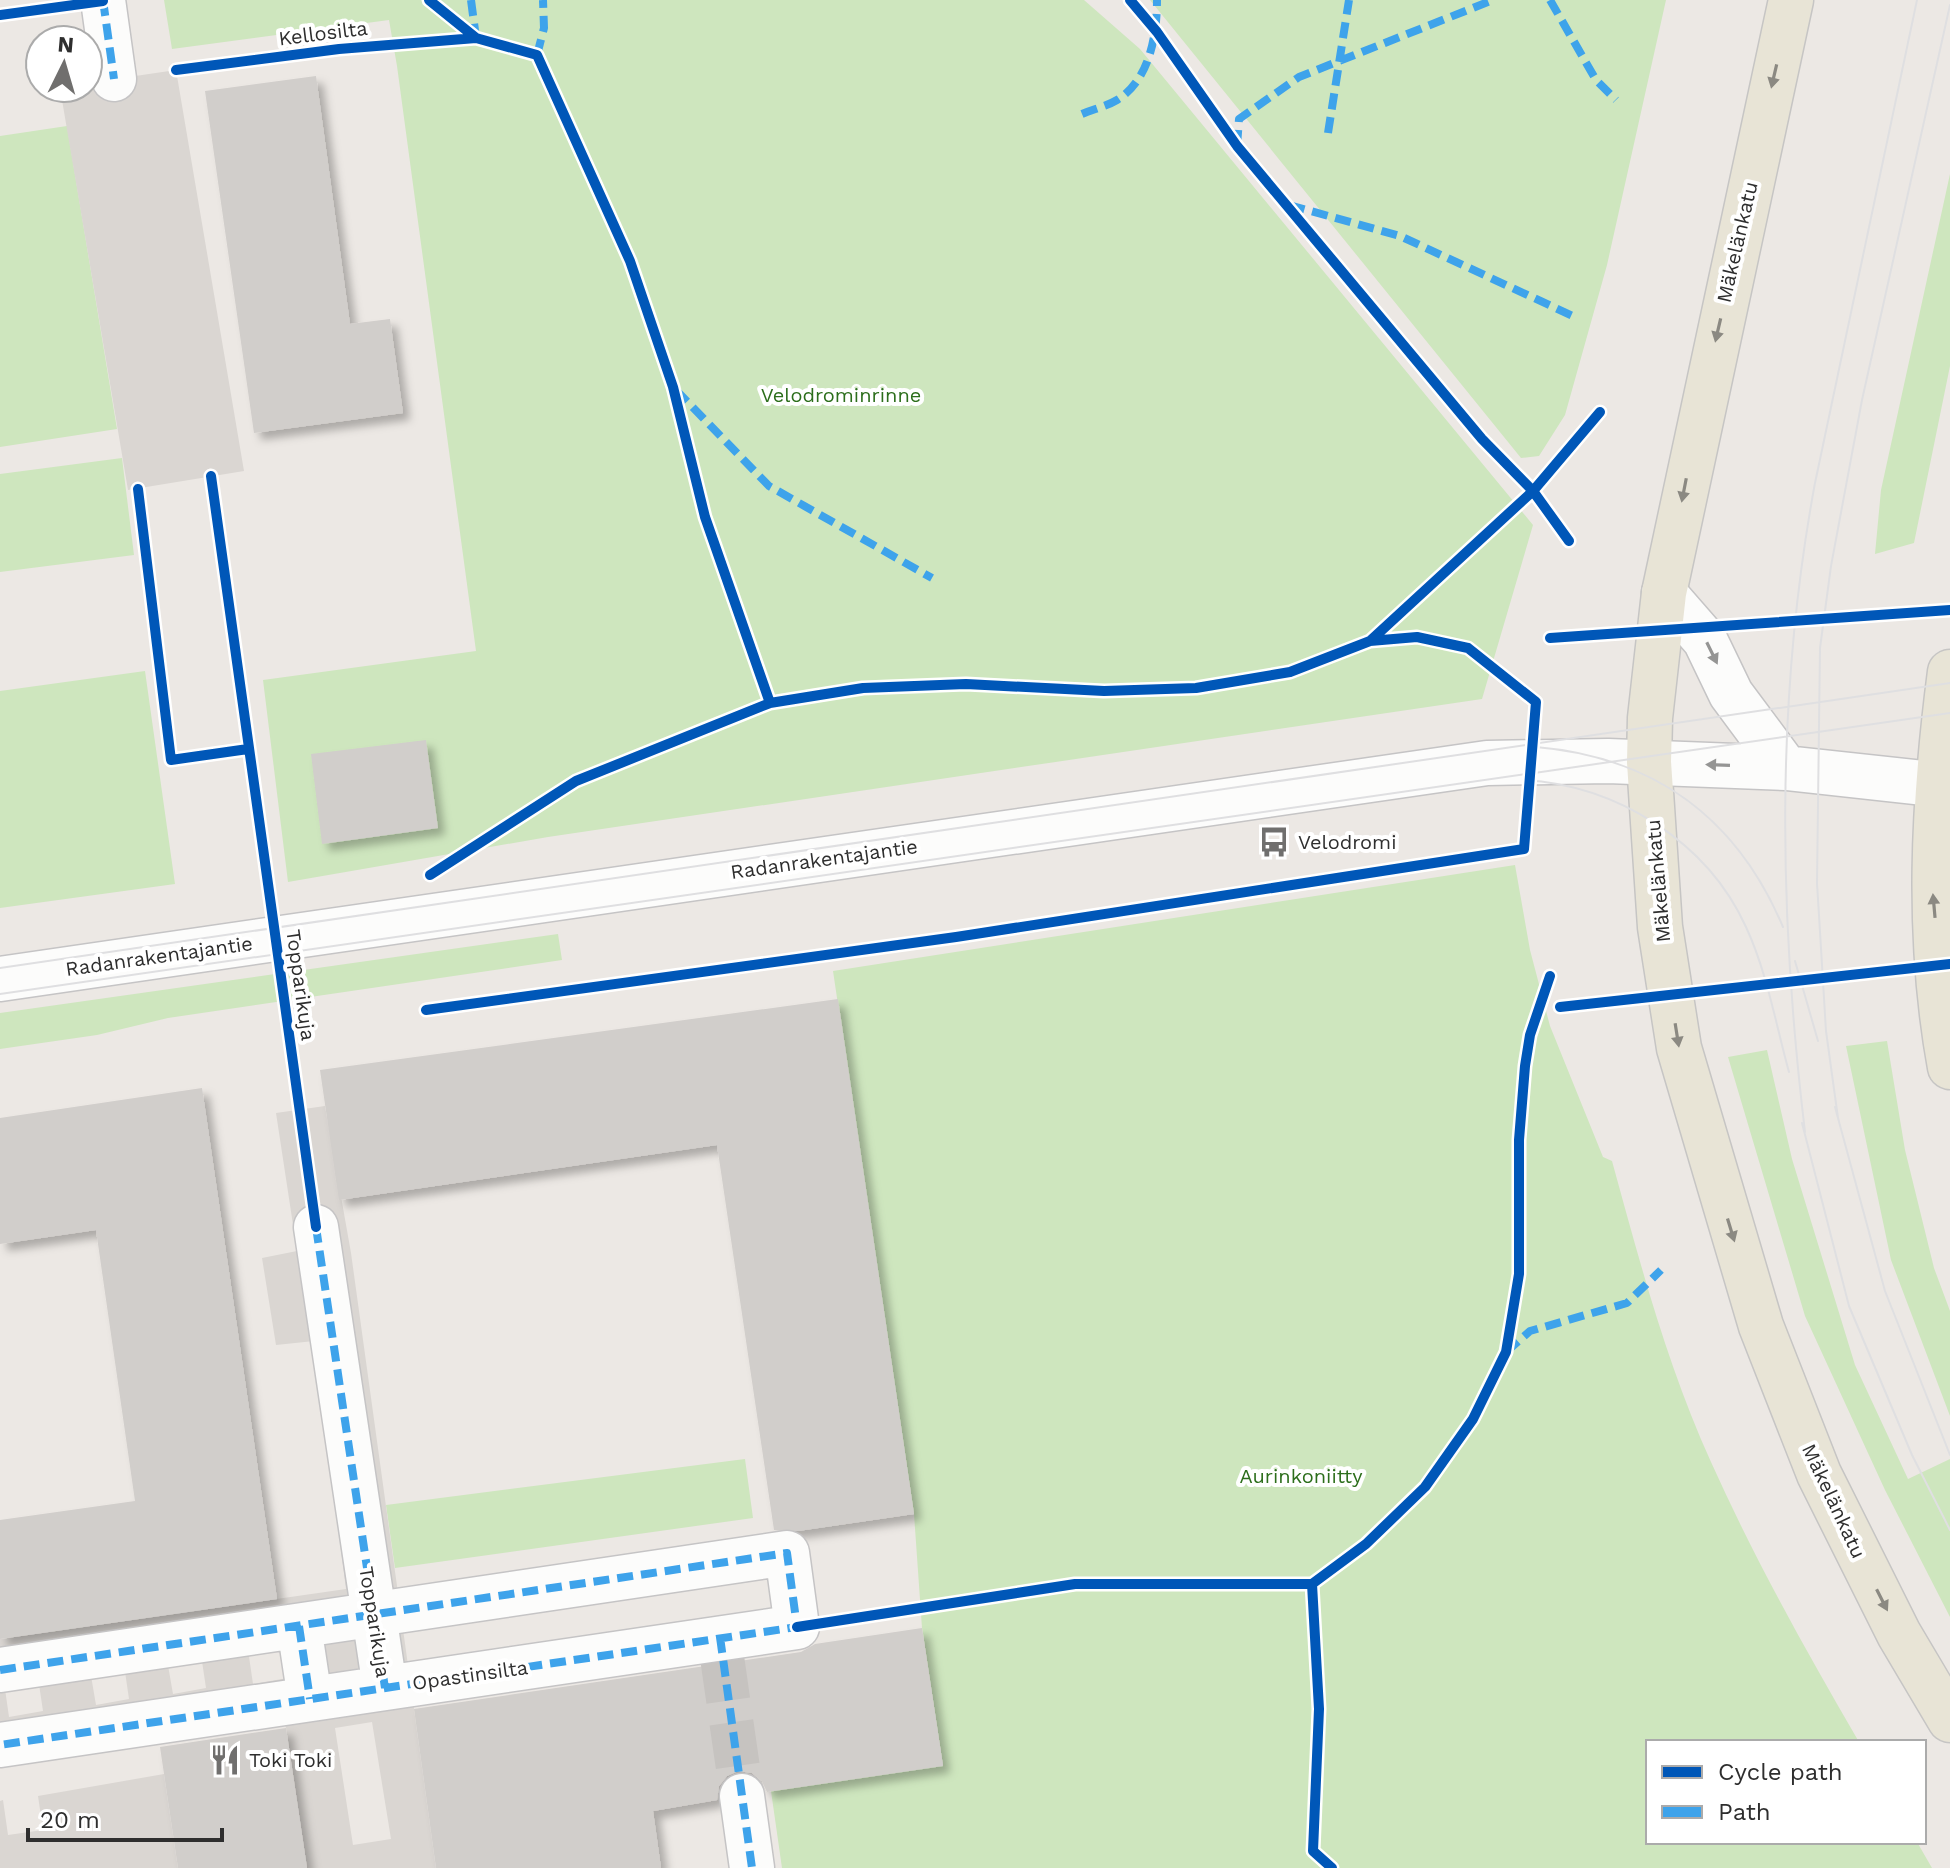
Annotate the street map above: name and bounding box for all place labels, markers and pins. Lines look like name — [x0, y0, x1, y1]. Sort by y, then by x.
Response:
bus stop icon: Velodromi — [1257, 825, 1291, 859]
place label: Velodromi — [1298, 830, 1396, 854]
restaurant icon: Toki Toki — [208, 1743, 242, 1777]
place label: Toki Toki — [249, 1748, 332, 1772]

